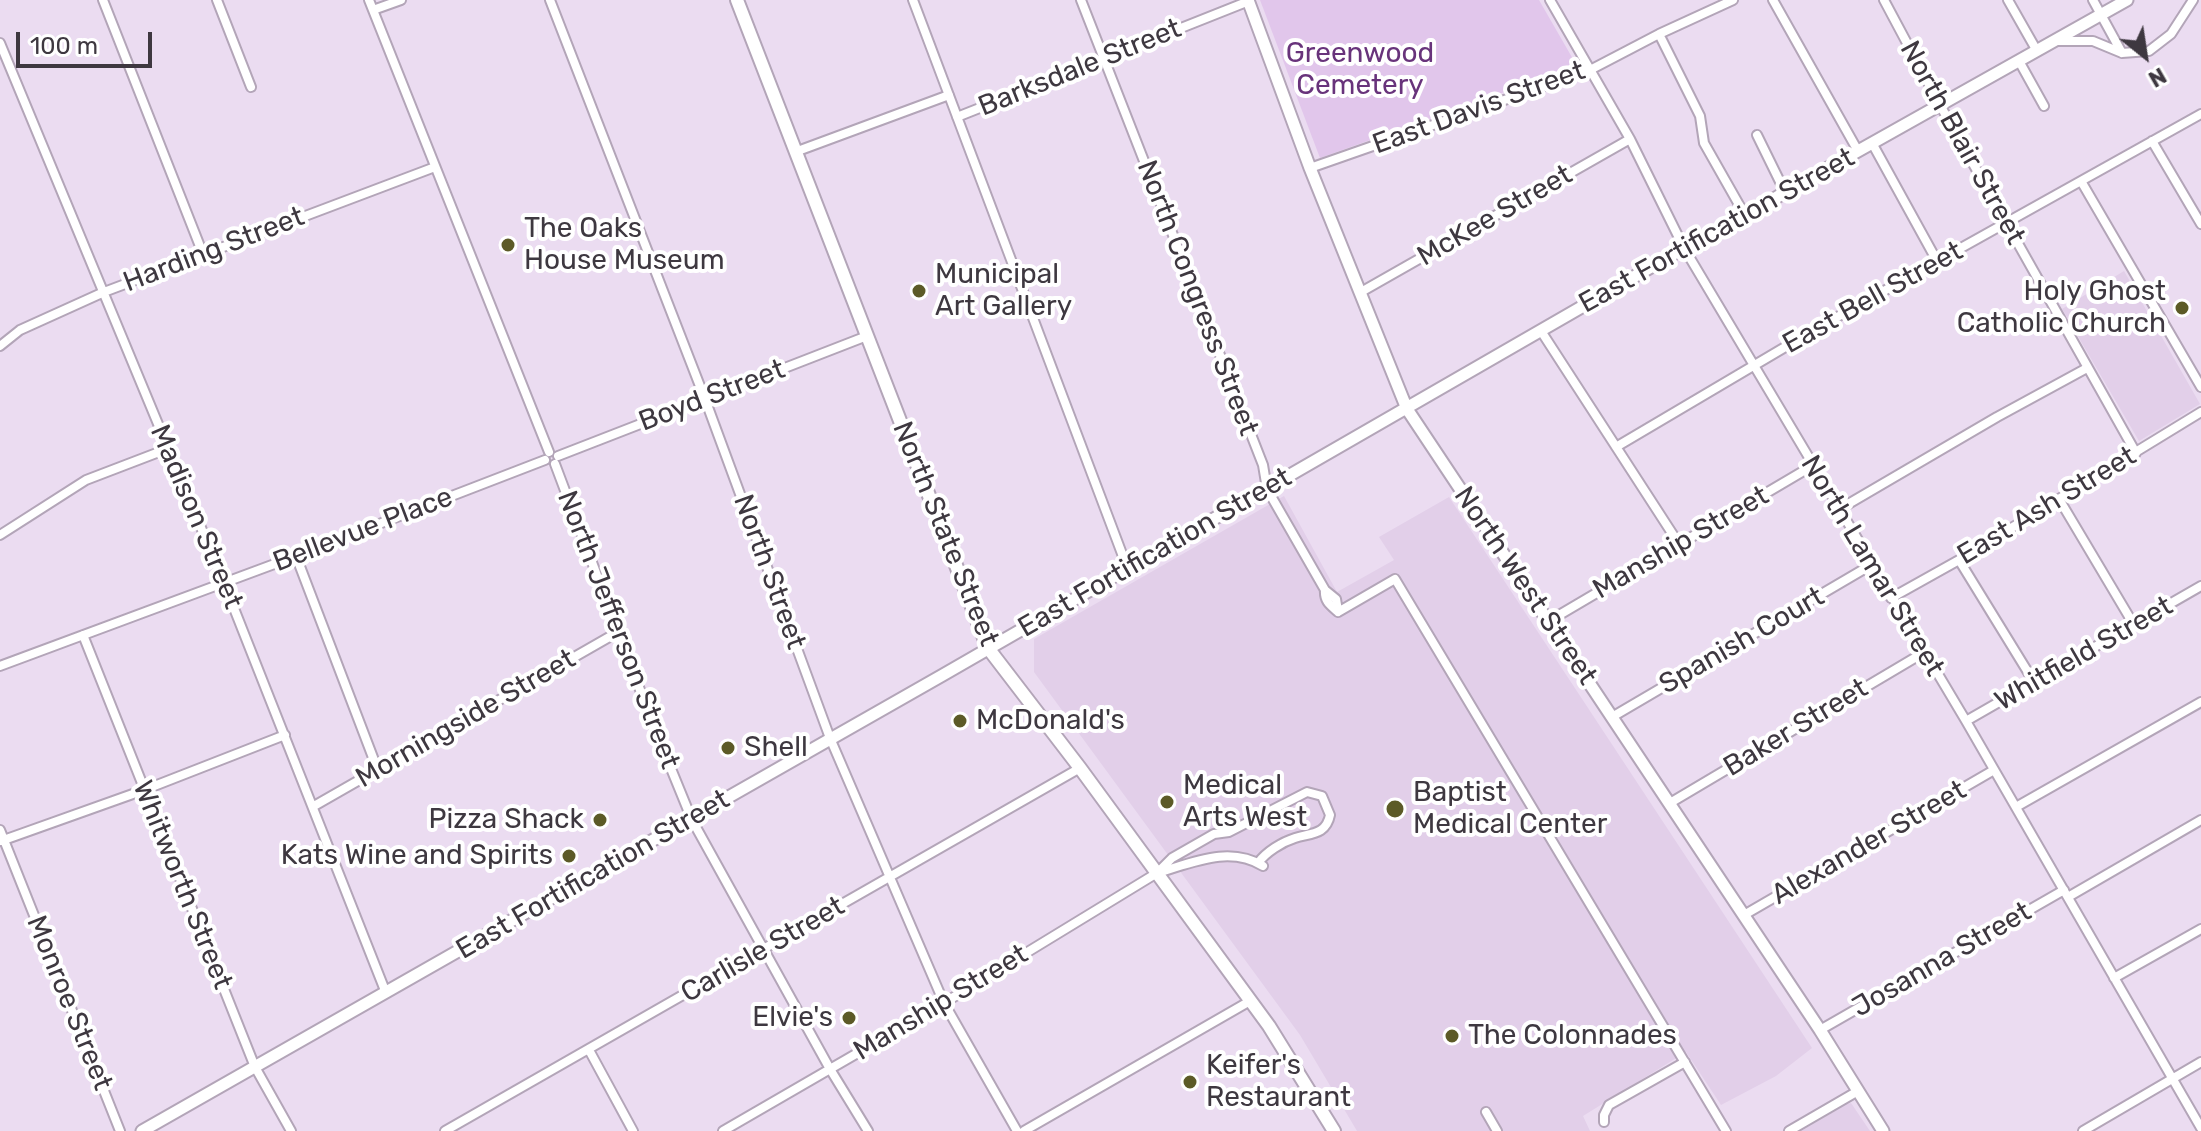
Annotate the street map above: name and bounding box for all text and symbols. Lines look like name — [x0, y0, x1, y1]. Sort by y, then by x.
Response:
street label: Barksdale Street — [974, 12, 1186, 124]
scale bar — [20, 16, 156, 66]
north arrow — [2105, 16, 2185, 96]
text: 100 m — [30, 32, 98, 60]
street label: North Blair Street — [1892, 35, 2032, 251]
park label: Greenwood Cemetery — [1286, 37, 1434, 103]
street label: East Davis Street — [1368, 54, 1590, 162]
text: N — [2144, 62, 2171, 93]
street label: East Fortification Street — [1573, 141, 1861, 321]
street label: North Congress Street — [1129, 156, 1265, 440]
street label: McKee Street — [1412, 158, 1578, 274]
street label: Harding Street — [119, 200, 309, 300]
place label: The Oaks House Museum — [524, 212, 725, 278]
street label: East Bell Street — [1777, 235, 1969, 361]
marker: The Oaks House Museum — [499, 236, 517, 254]
place label: Municipal Art Gallery — [935, 258, 1072, 324]
place label: Holy Ghost Catholic Church — [1957, 275, 2166, 341]
marker: Municipal Art Gallery — [910, 282, 928, 300]
marker: Holy Ghost Catholic Church — [2173, 299, 2191, 317]
street label: Boyd Street — [634, 353, 790, 439]
street label: North State Street — [885, 417, 1005, 651]
street label: Madison Street — [142, 420, 250, 614]
street label: East Ash Street — [1952, 439, 2142, 573]
street label: North Lamar Street — [1793, 450, 1951, 682]
street label: East Fortification Street — [1013, 461, 1297, 645]
street label: Manship Street — [1587, 479, 1775, 607]
street label: Bellevue Place — [269, 480, 457, 580]
street label: North West Street — [1446, 481, 1604, 691]
street label: North Jefferson Street — [549, 486, 687, 774]
street label: North Street — [726, 490, 812, 654]
street label: Spanish Court — [1654, 580, 1830, 702]
street label: Whitfield Street — [1989, 590, 2179, 718]
street label: Morningside Street — [350, 643, 582, 795]
street label: Baker Street — [1718, 672, 1874, 784]
place label: McDonald's — [976, 704, 1125, 738]
marker: McDonald's — [951, 712, 969, 730]
place label: Shell — [744, 731, 808, 765]
marker: Shell — [719, 739, 737, 757]
place label: Medical Arts West — [1183, 769, 1307, 835]
street label: Alexander Street — [1766, 774, 1972, 912]
street label: Whitworth Street — [125, 776, 239, 994]
place label: Baptist Medical Center — [1413, 776, 1607, 842]
street label: East Fortification Street — [451, 783, 735, 967]
marker: Medical Arts West — [1158, 793, 1176, 811]
marker: Baptist Medical Center — [1384, 798, 1406, 820]
place label: Pizza Shack — [429, 803, 584, 837]
marker: Pizza Shack — [591, 811, 609, 829]
place label: Kats Wine and Spirits — [281, 839, 553, 873]
marker: Kats Wine and Spirits — [560, 847, 578, 865]
street label: Carlisle Street — [675, 890, 851, 1010]
street label: Josanna Street — [1847, 895, 2037, 1025]
street label: Monroe Street — [19, 911, 119, 1095]
street label: Manship Street — [848, 938, 1034, 1068]
place label: Elvie's — [752, 1001, 833, 1035]
marker: Elvie's — [840, 1009, 858, 1027]
place label: The Colonnades — [1468, 1019, 1677, 1053]
marker: The Colonnades — [1443, 1027, 1461, 1045]
place label: Keifer's Restaurant — [1206, 1049, 1351, 1115]
marker: Keifer's Restaurant — [1181, 1073, 1199, 1091]

